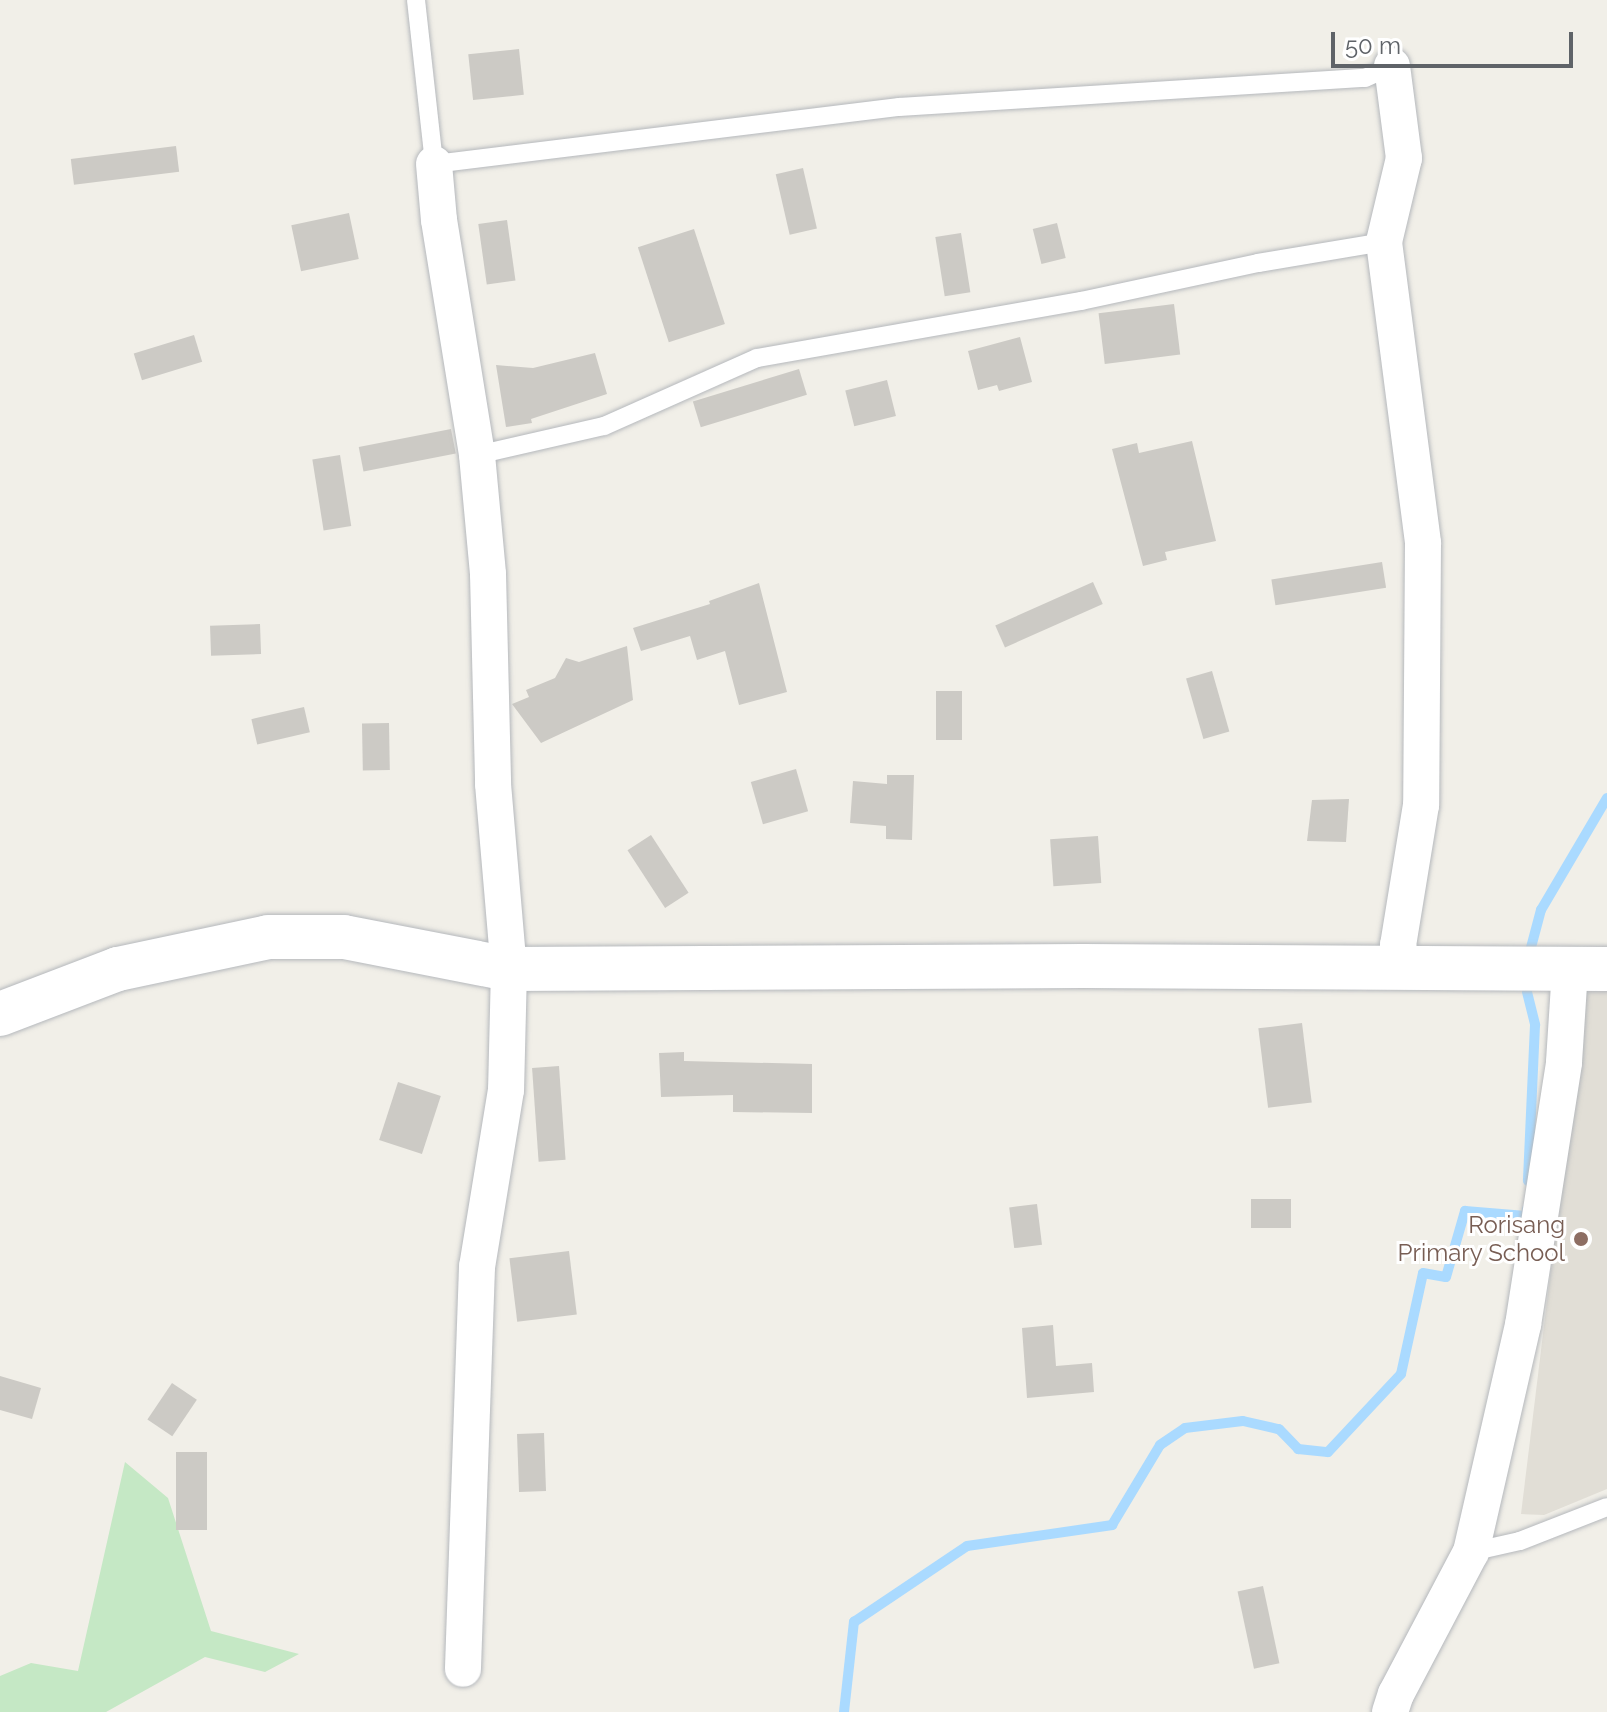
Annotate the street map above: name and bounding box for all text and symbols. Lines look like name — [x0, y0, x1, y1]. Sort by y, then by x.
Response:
scale bar — [1335, 16, 1577, 66]
text: 50 m — [1345, 31, 1401, 60]
place label: Rorisang Primary School — [1397, 1211, 1565, 1267]
marker: Rorisang Primary School — [1572, 1230, 1590, 1248]

